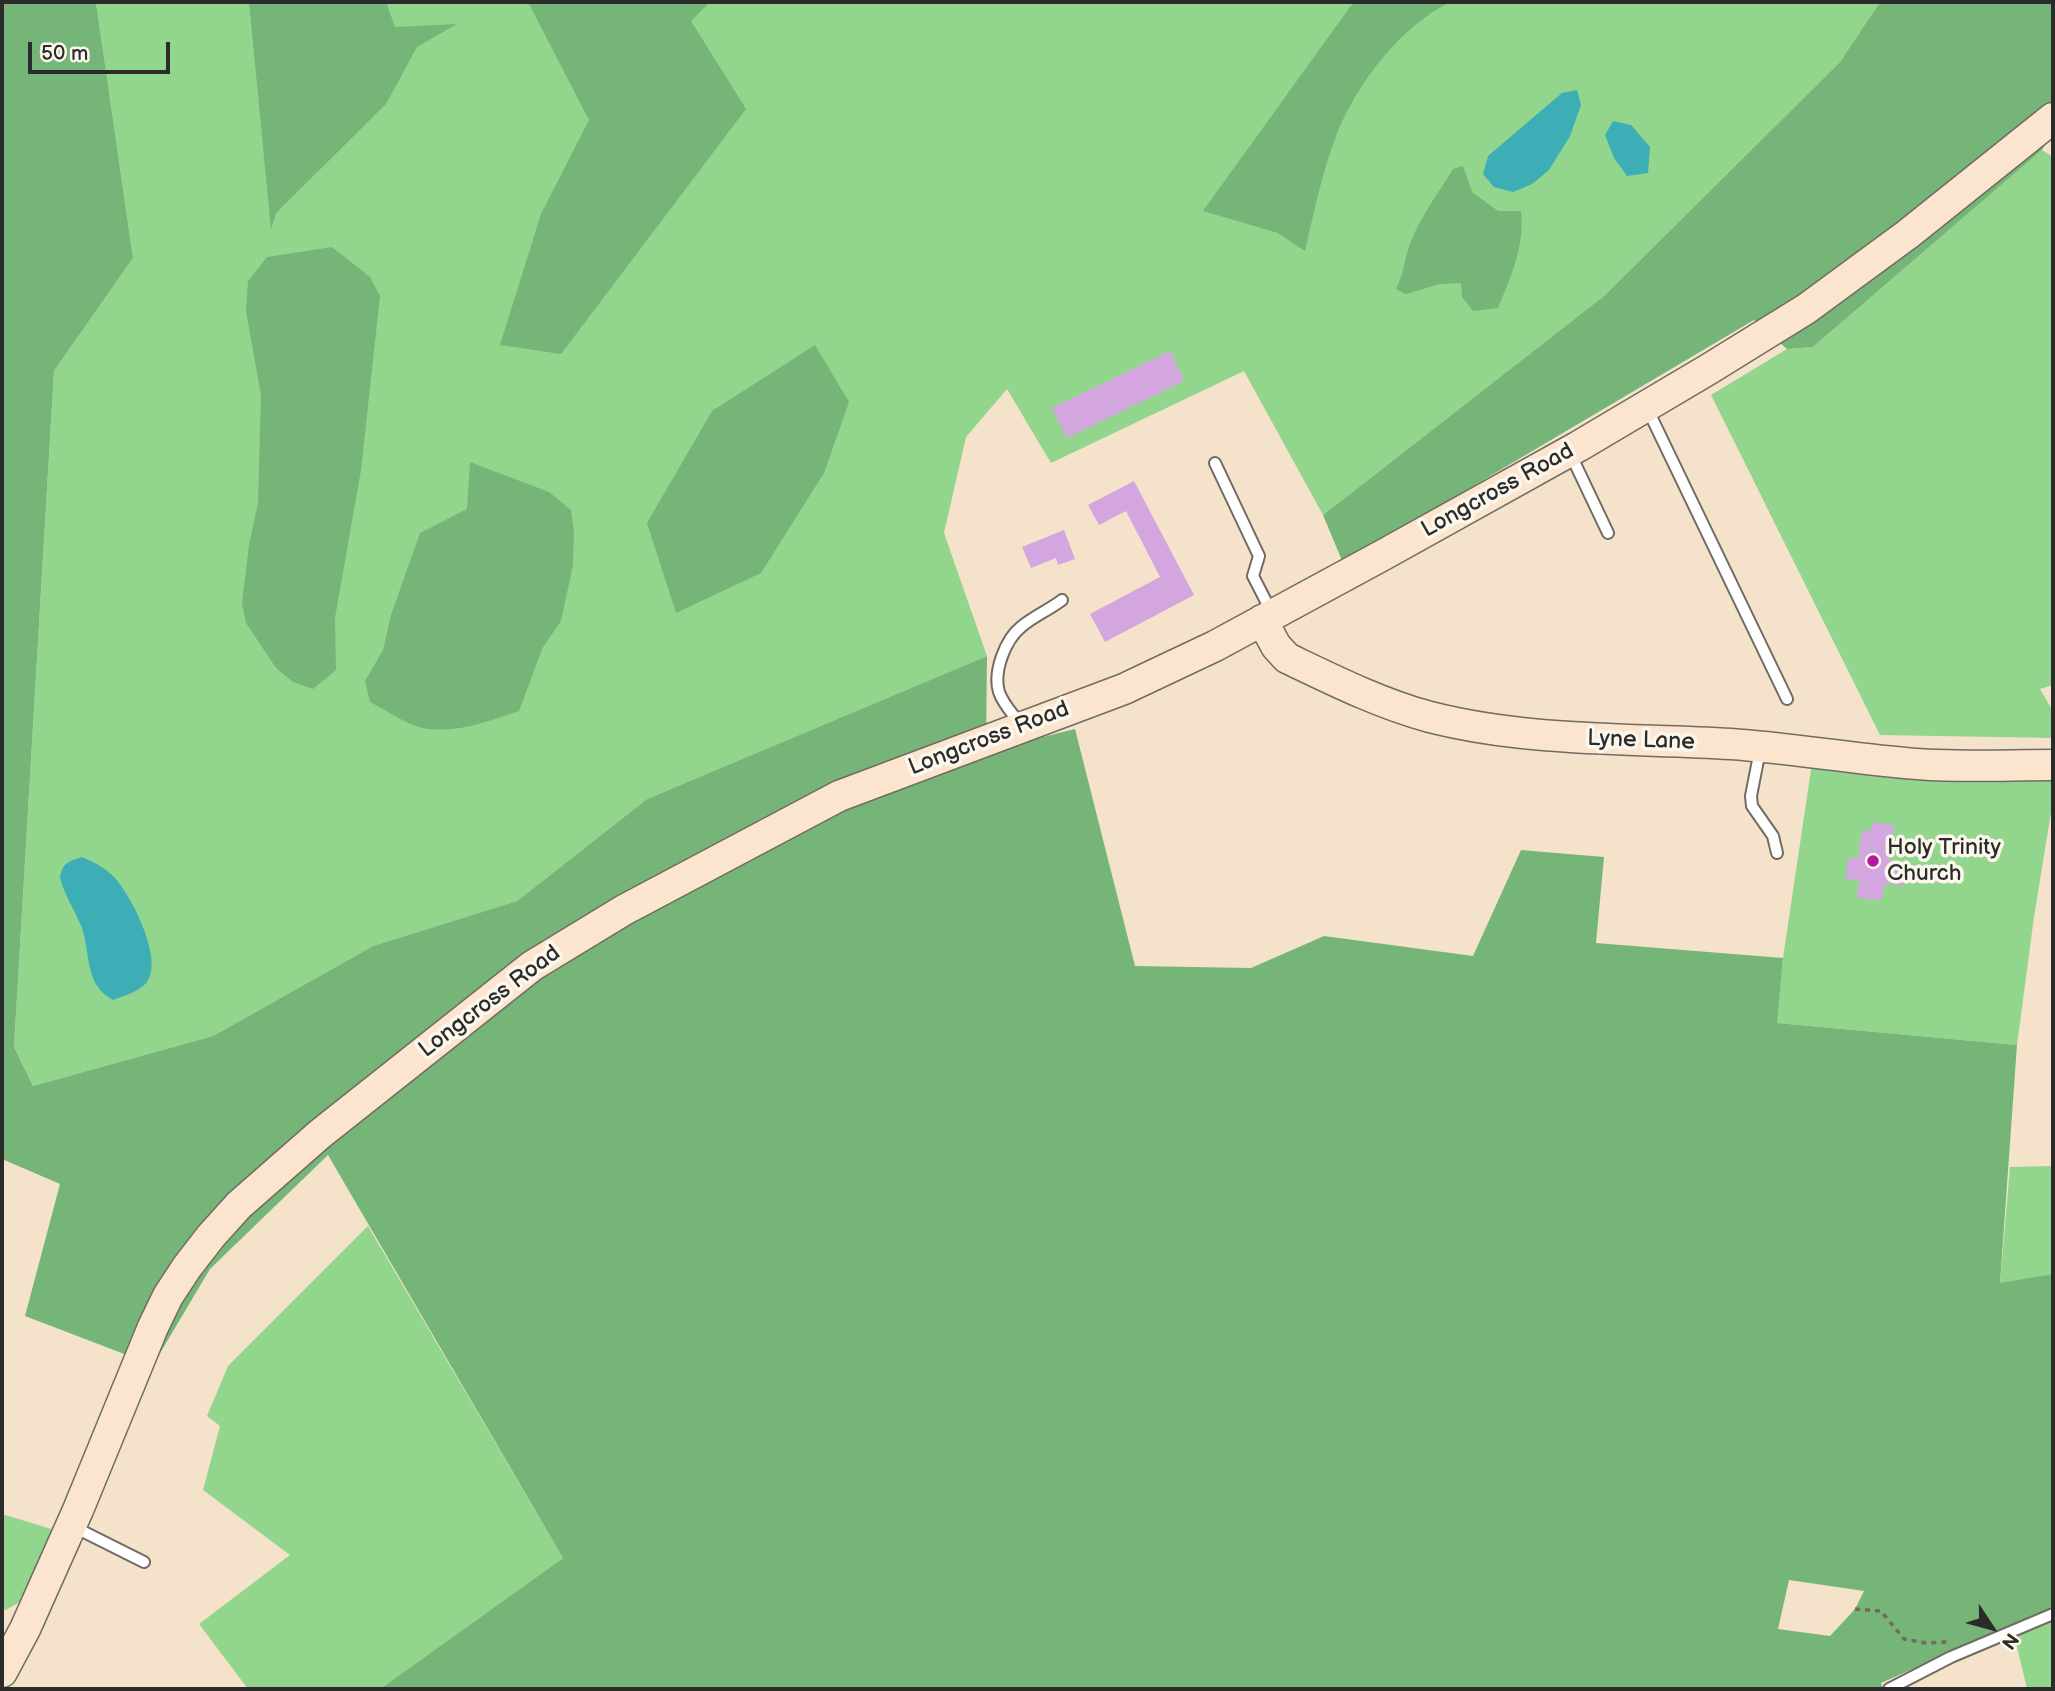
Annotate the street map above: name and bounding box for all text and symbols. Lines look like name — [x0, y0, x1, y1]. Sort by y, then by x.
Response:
scale bar — [32, 28, 173, 72]
text: 50 m — [41, 41, 88, 66]
street label: Longcross Road — [1417, 438, 1579, 544]
street label: Longcross Road — [905, 696, 1073, 782]
street label: Lyne Lane — [1587, 725, 1695, 757]
place label: Holy Trinity Church — [1887, 834, 2001, 888]
marker: Holy Trinity Church — [1865, 853, 1881, 869]
street label: Longcross Road — [414, 940, 566, 1064]
north arrow — [1957, 1593, 2027, 1663]
text: N — [1996, 1628, 2023, 1653]

